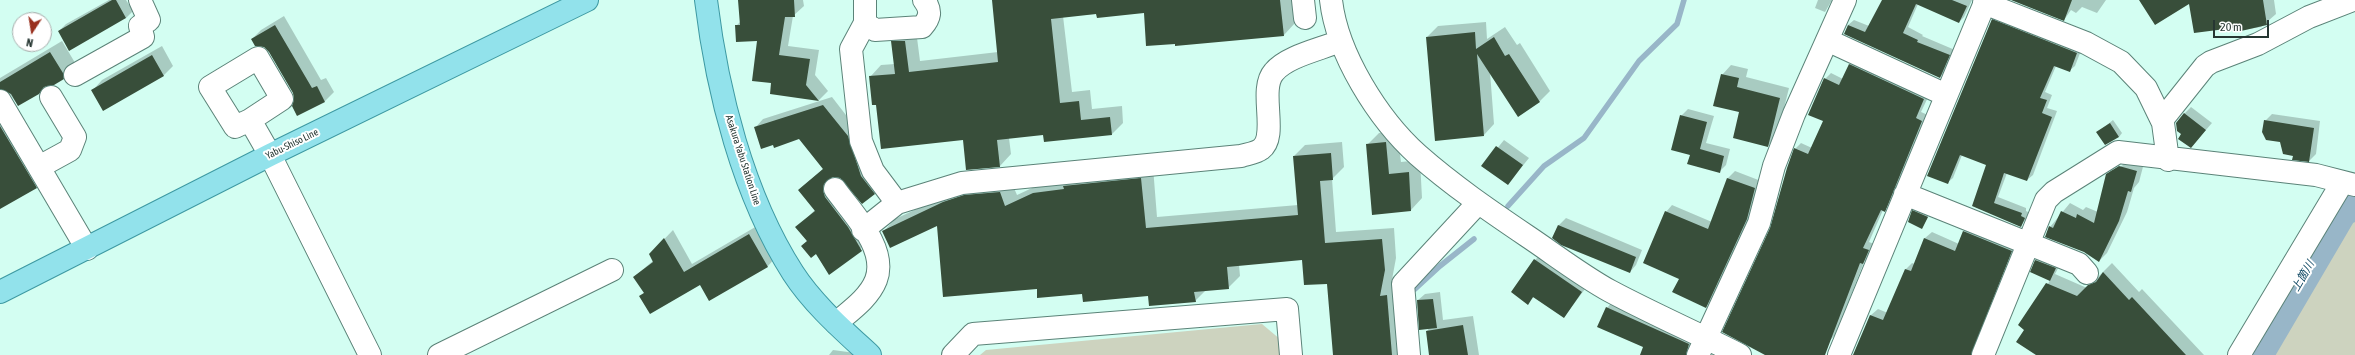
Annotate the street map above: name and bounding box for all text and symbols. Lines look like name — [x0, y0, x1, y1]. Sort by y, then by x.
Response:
north arrow — [12, 12, 52, 52]
scale bar — [2215, 12, 2271, 38]
text: 20 m — [2220, 20, 2242, 34]
text: N — [25, 36, 34, 49]
street label: Asakura Yabu Station Line — [723, 113, 763, 207]
street label: Yabu-Shiso Line — [264, 126, 320, 162]
water label: 上箇川 — [2289, 258, 2317, 294]

